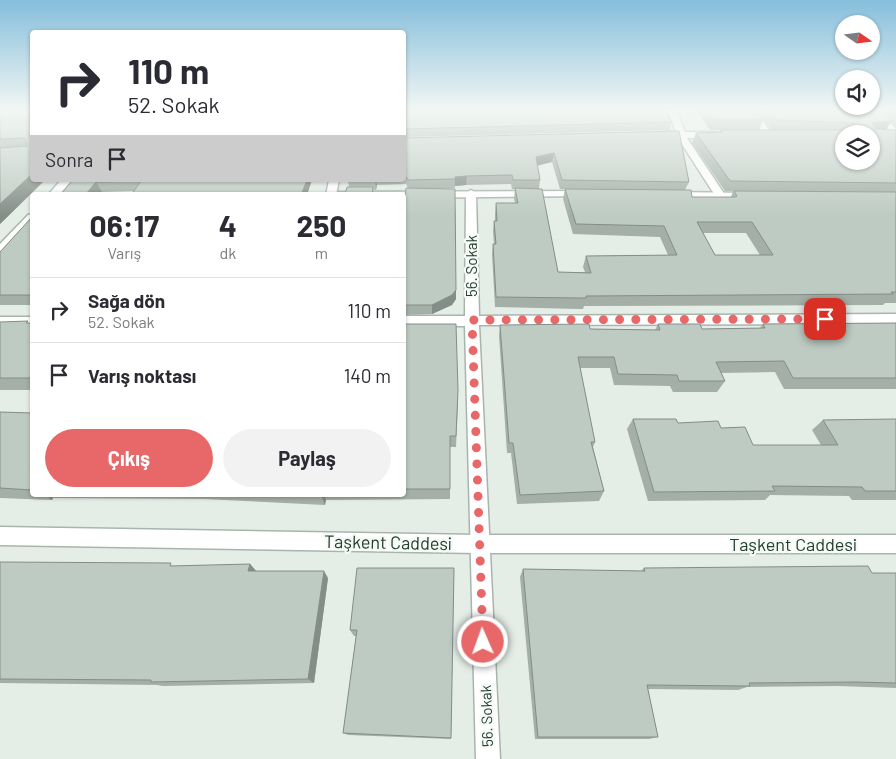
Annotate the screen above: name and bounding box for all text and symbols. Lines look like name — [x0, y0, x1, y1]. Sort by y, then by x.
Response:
north arrow — [835, 15, 880, 60]
map controls — [835, 15, 880, 170]
text: 110 m — [128, 49, 209, 91]
icon: right — [45, 50, 110, 115]
button: sound — [835, 70, 880, 115]
text: 52. Sokak — [128, 91, 220, 117]
button: layers — [835, 125, 880, 170]
icon: arrive — [103, 145, 131, 173]
text: Sonra — [45, 148, 93, 171]
text: 06:17 — [90, 207, 159, 243]
text: 4 — [219, 207, 237, 243]
text: 250 — [296, 207, 346, 243]
street label: 56. Sokak — [462, 234, 480, 297]
text: Varış — [107, 243, 141, 262]
text: dk — [219, 243, 236, 262]
text: m — [315, 243, 328, 262]
text: Sağa dön — [88, 289, 165, 312]
icon: right — [45, 296, 73, 324]
pin — [804, 298, 846, 340]
text: 110 m — [347, 299, 391, 322]
icon: arrive — [811, 305, 839, 333]
text: 52. Sokak — [88, 312, 155, 331]
icon: arrive — [45, 361, 73, 389]
text: Varış noktası — [88, 364, 196, 387]
text: 140 m — [344, 364, 391, 387]
button: Çıkış — [45, 429, 213, 487]
button: Paylaş — [223, 429, 391, 487]
street label: Taşkent Caddesi — [324, 530, 452, 554]
street label: Taşkent Caddesi — [729, 533, 857, 555]
position arrow — [456, 615, 508, 667]
street label: 56. Sokak — [476, 684, 496, 747]

